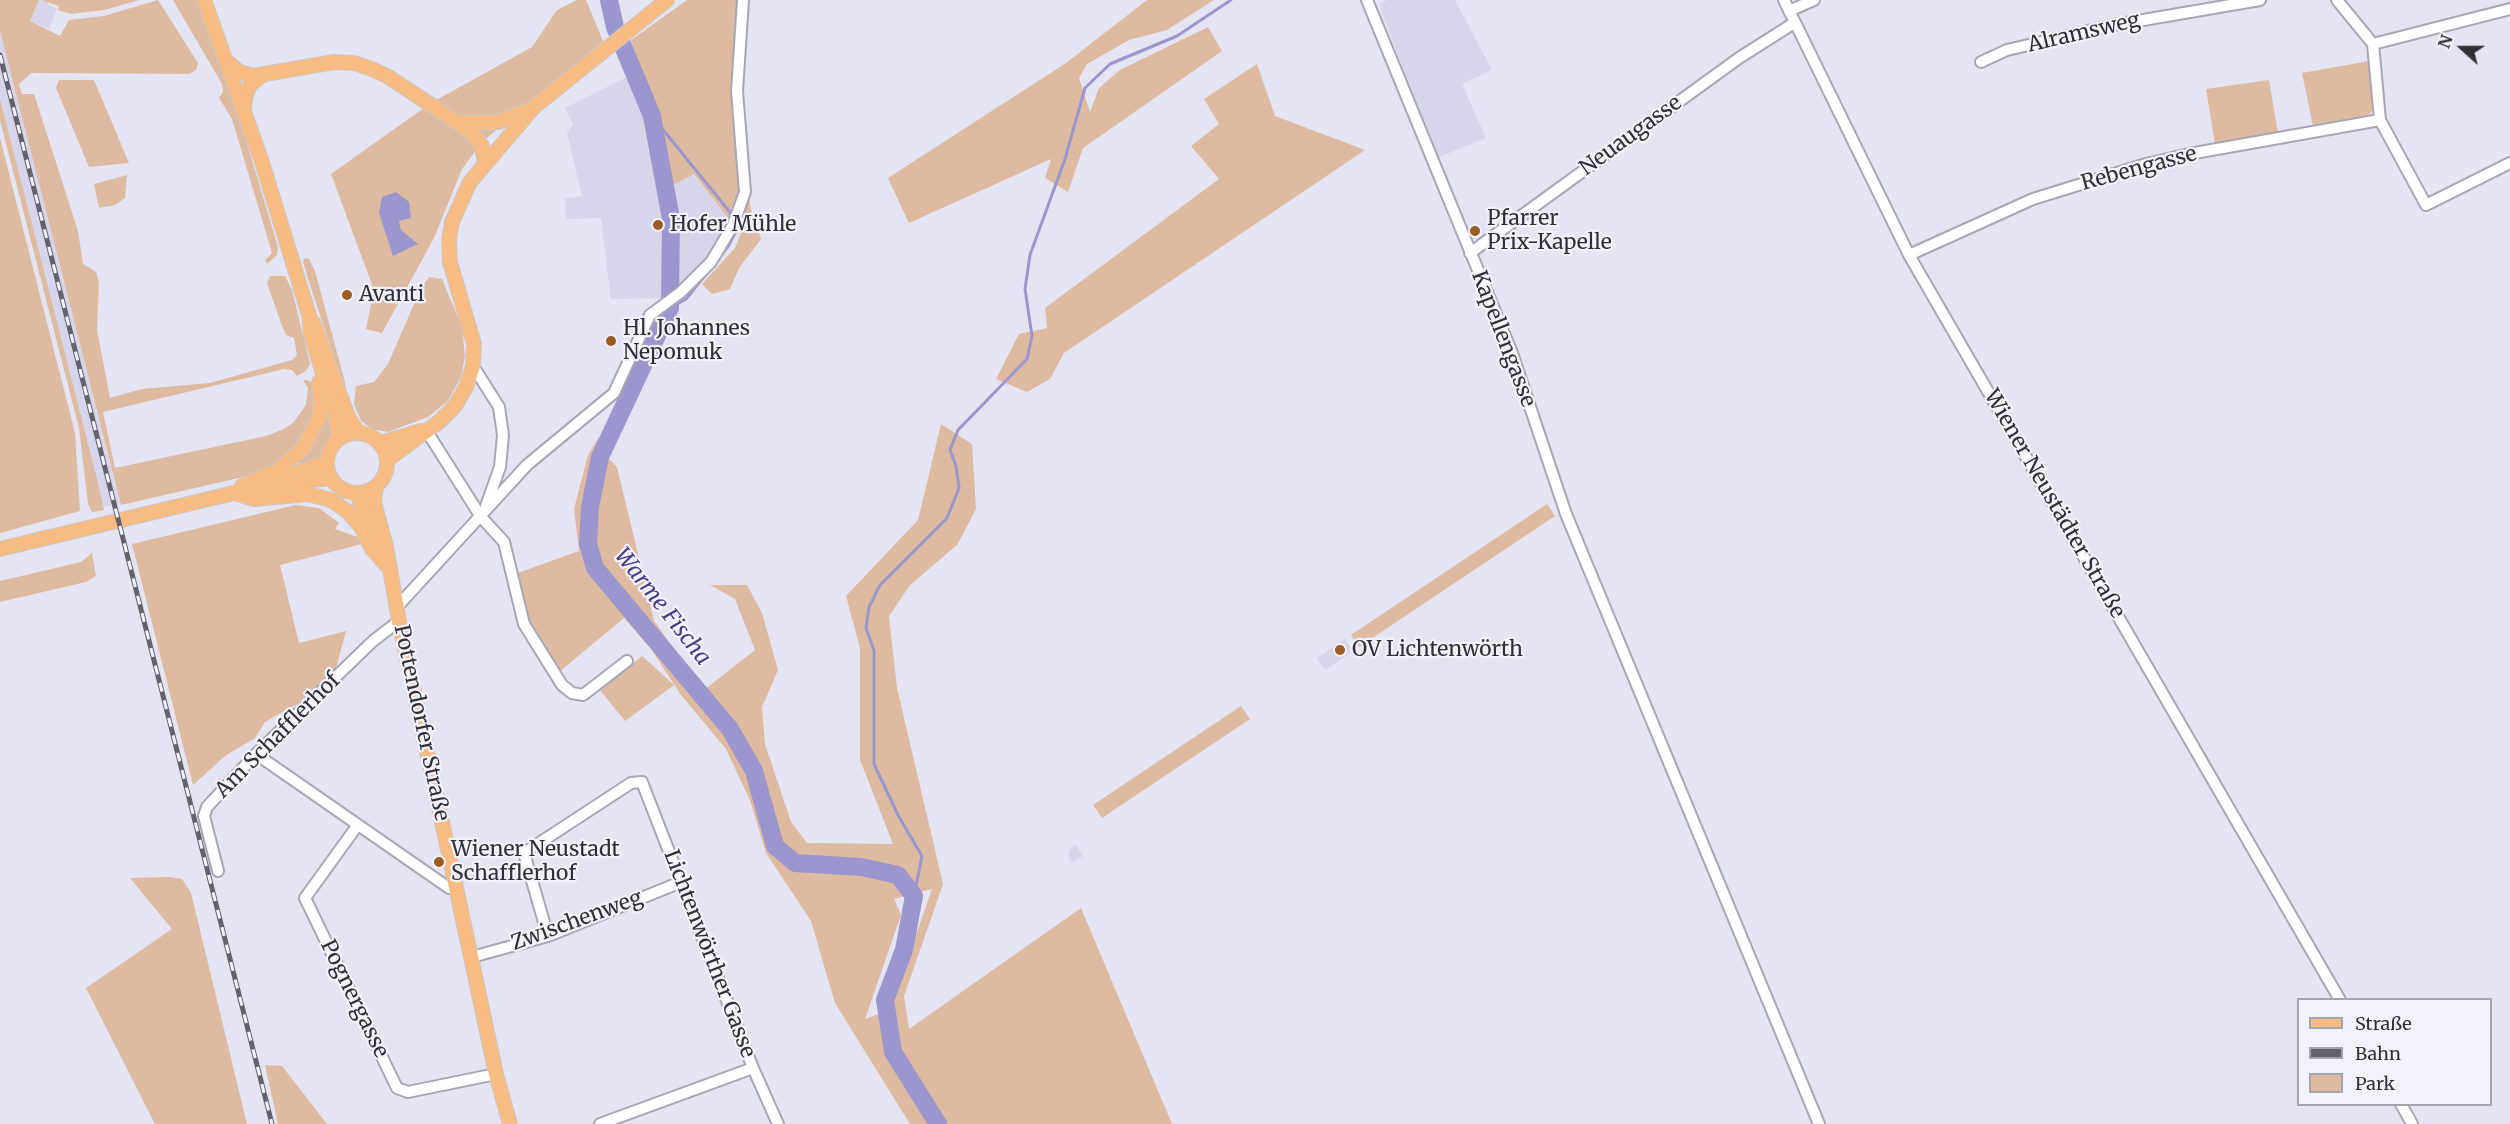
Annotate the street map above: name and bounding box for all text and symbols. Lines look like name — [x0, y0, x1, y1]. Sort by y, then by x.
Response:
street label: Alramsweg — [2025, 8, 2143, 58]
north arrow — [2432, 18, 2492, 78]
text: N — [2434, 32, 2457, 51]
street label: Neuaugasse — [1575, 91, 1687, 181]
street label: Rebengasse — [2078, 141, 2200, 197]
place label: Pfarrer Prix-Kapelle — [1487, 206, 1612, 256]
place label: Hofer Mühle — [670, 212, 796, 238]
marker: Hofer Mühle — [651, 218, 665, 232]
marker: Pfarrer Prix-Kapelle — [1468, 224, 1482, 238]
street label: Kapellengasse — [1465, 267, 1541, 411]
place label: Avanti — [359, 282, 424, 308]
marker: Avanti — [340, 288, 354, 302]
place label: Hl. Johannes Nepomuk — [623, 316, 750, 366]
marker: Hl. Johannes Nepomuk — [604, 334, 618, 348]
street label: Wiener Neustädter Straße — [1978, 385, 2130, 623]
water label: Warme Fischa — [608, 543, 716, 671]
street label: Pottendorfer Straße — [388, 623, 454, 823]
place label: OV Lichtenwörth — [1352, 637, 1523, 663]
marker: OV Lichtenwörth — [1333, 643, 1347, 657]
street label: Am Schafflerhof — [210, 668, 346, 804]
place label: Wiener Neustadt Schafflerhof — [451, 837, 620, 887]
street label: Lichtenwörther Gasse — [658, 847, 760, 1061]
marker: Wiener Neustadt Schafflerhof — [432, 855, 446, 869]
street label: Zwischenweg — [508, 886, 646, 956]
street label: Pognergasse — [315, 936, 393, 1062]
legend — [2297, 998, 2492, 1106]
text: Straße — [2355, 1012, 2412, 1035]
text: Bahn — [2355, 1042, 2401, 1065]
text: Park — [2355, 1072, 2395, 1095]

